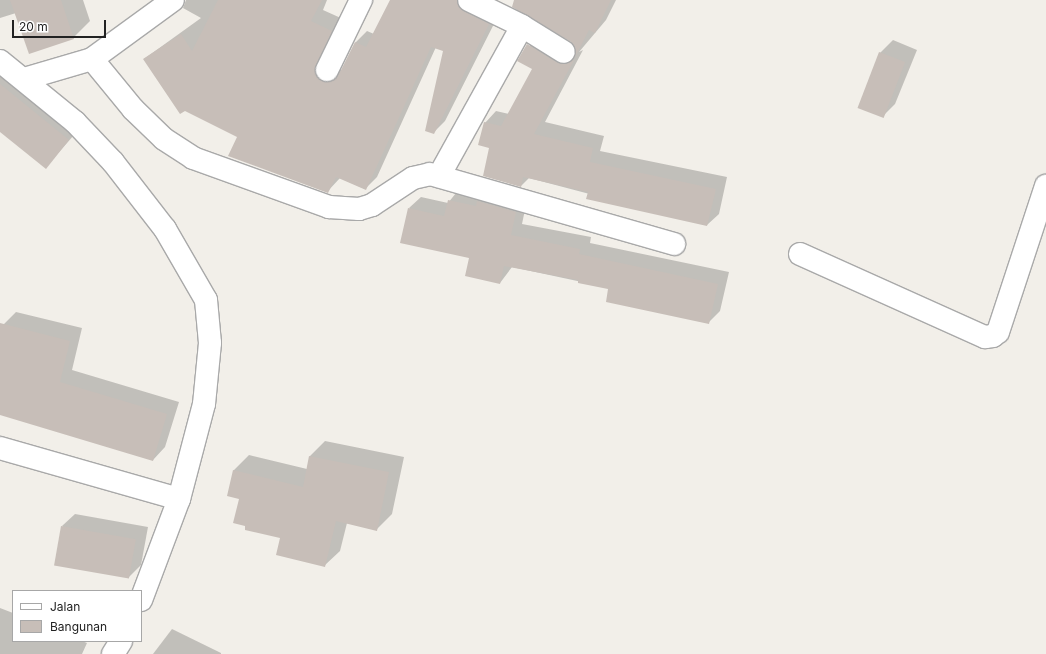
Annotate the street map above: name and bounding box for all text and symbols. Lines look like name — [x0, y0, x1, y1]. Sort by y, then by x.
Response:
scale bar — [14, 12, 108, 38]
text: 20 m — [19, 19, 48, 34]
legend — [12, 590, 142, 642]
text: Jalan — [50, 599, 80, 614]
text: Bangunan — [50, 619, 107, 634]

